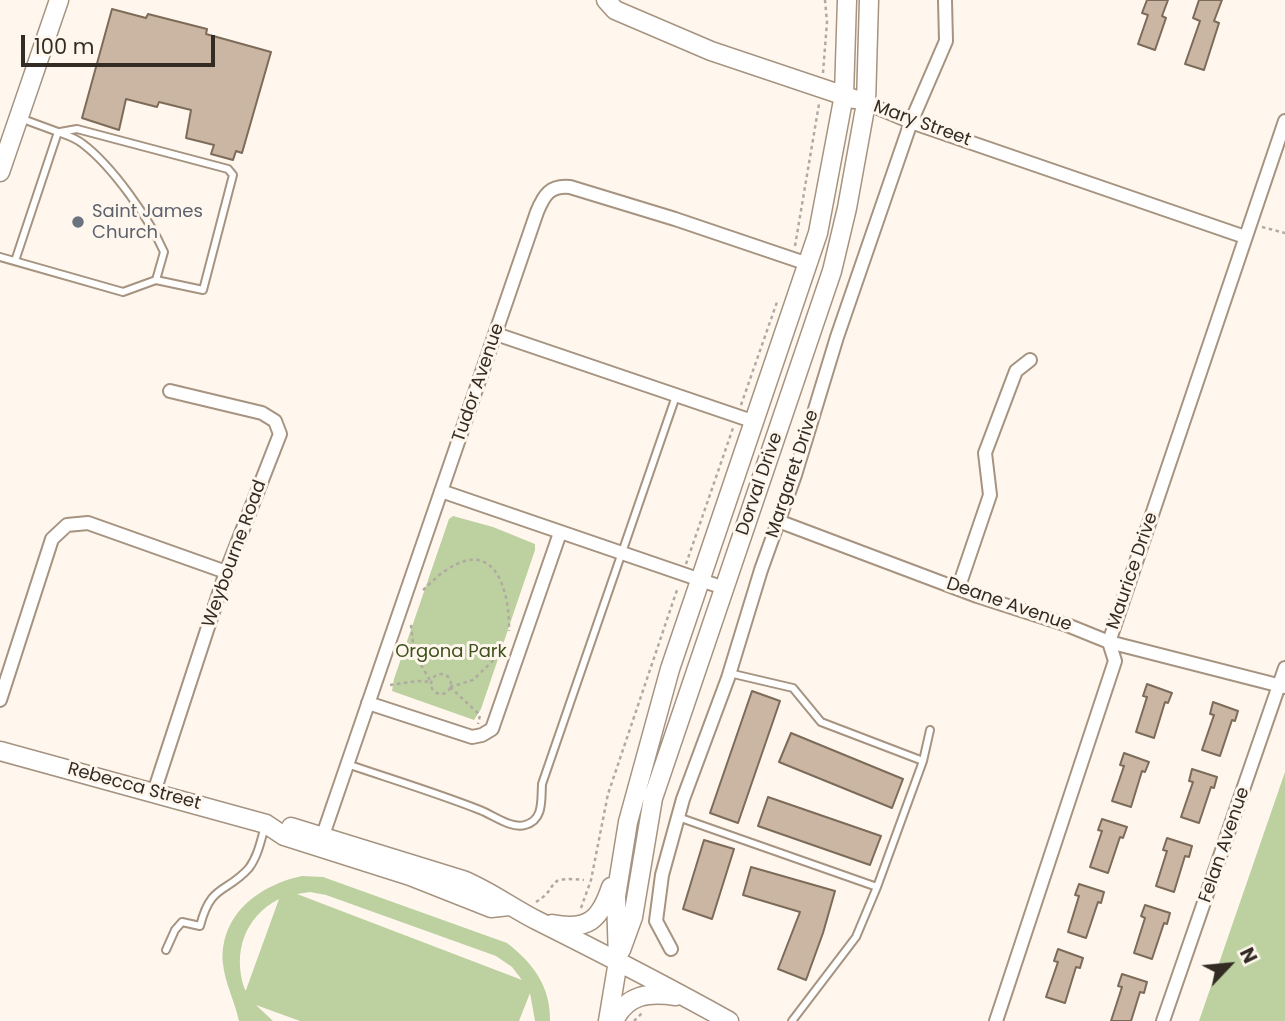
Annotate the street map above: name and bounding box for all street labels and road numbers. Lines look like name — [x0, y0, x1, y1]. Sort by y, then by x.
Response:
street label: Mary Street — [870, 96, 974, 152]
street label: Tudor Avenue — [449, 321, 509, 445]
street label: Margaret Drive — [762, 407, 824, 541]
street label: Dorval Drive — [732, 430, 788, 538]
street label: Weybourne Road — [198, 477, 272, 631]
street label: Maurice Drive — [1103, 510, 1163, 632]
street label: Deane Avenue — [943, 573, 1075, 637]
street label: Rebecca Street — [65, 759, 203, 815]
street label: Felan Avenue — [1195, 784, 1255, 906]

